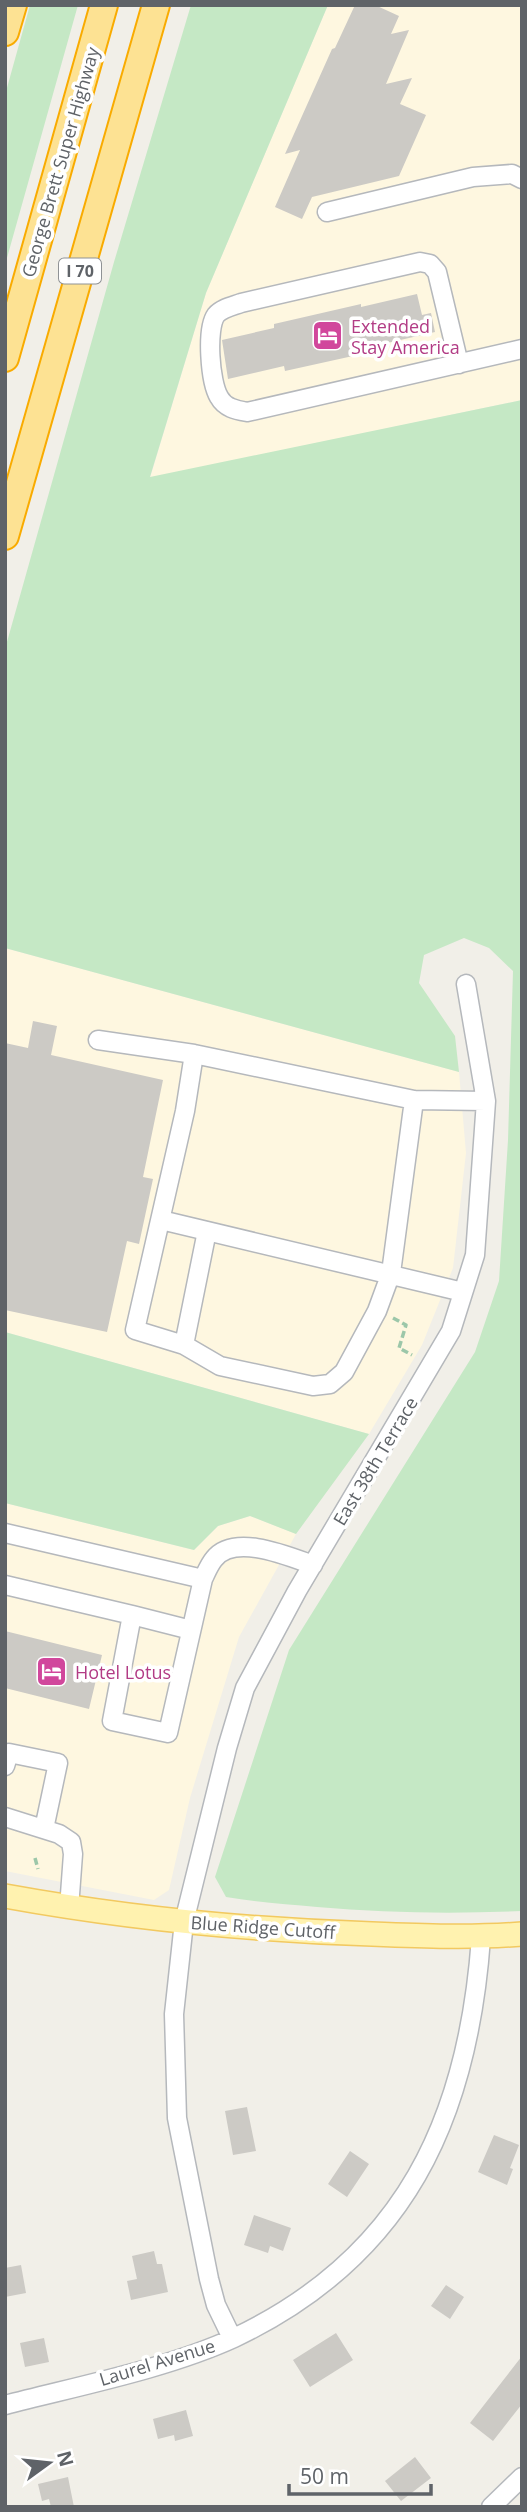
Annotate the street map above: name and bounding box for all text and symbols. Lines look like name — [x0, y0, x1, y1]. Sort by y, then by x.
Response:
street label: George Brett Super Highway — [16, 43, 105, 280]
road number: I 70 — [59, 258, 101, 284]
place label: Extended Stay America — [351, 314, 460, 359]
hotel icon: Extended Stay America — [311, 319, 345, 353]
street label: East 38th Terrace — [327, 1392, 423, 1530]
hotel icon: Hotel Lotus — [35, 1655, 69, 1689]
place label: Hotel Lotus — [75, 1660, 171, 1684]
street label: Blue Ridge Cutoff — [190, 1910, 337, 1944]
street label: Laurel Avenue — [96, 2333, 218, 2391]
north arrow — [14, 2428, 84, 2498]
text: N — [51, 2448, 80, 2469]
scale bar — [289, 2452, 431, 2496]
text: 50 m — [300, 2462, 349, 2490]

